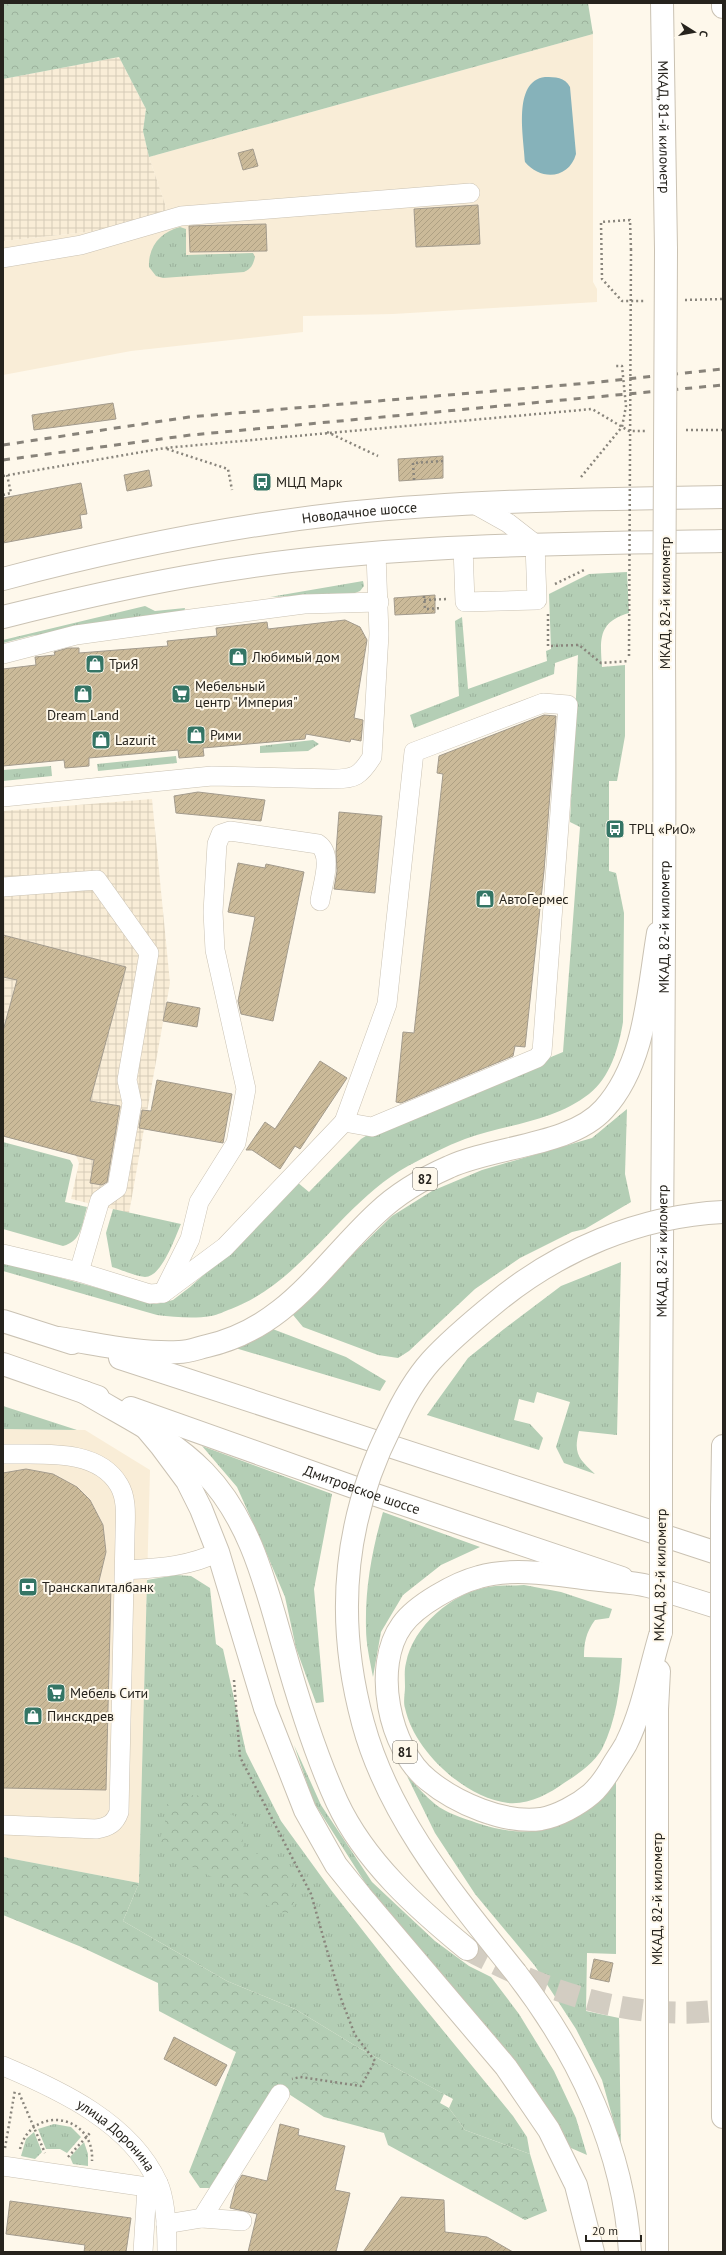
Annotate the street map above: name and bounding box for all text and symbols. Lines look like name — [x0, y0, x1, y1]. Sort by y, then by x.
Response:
north arrow — [674, 12, 714, 52]
text: С — [696, 30, 711, 38]
street label: МКАД, 81-й километр — [654, 60, 674, 194]
bus stop icon: МЦД Марк — [251, 471, 273, 493]
place label: МЦД Марк — [276, 473, 343, 491]
street label: Новодачное шоссе — [301, 498, 418, 527]
street label: МКАД, 82-й километр — [656, 537, 674, 669]
shop icon: Любимый дом — [227, 646, 249, 668]
place label: Любимый дом — [251, 648, 340, 666]
shop icon: ТриЯ — [84, 653, 106, 675]
place label: ТриЯ — [109, 655, 138, 673]
place label: Мебельный центр "Империя" — [195, 677, 298, 711]
shop icon: Dream Land — [72, 683, 94, 705]
supermarket icon: Мебельный центр "Империя" — [170, 683, 192, 705]
place label: Dream Land — [47, 706, 119, 724]
shop icon: Рими — [185, 724, 207, 746]
place label: Рими — [210, 726, 242, 744]
shop icon: Lazurit — [90, 729, 112, 751]
place label: Lazurit — [115, 731, 156, 749]
bus stop icon: ТРЦ «РиО» — [604, 818, 626, 840]
place label: ТРЦ «РиО» — [629, 820, 696, 838]
street label: МКАД, 82-й километр — [655, 861, 673, 994]
shop icon: АвтоГермес — [474, 888, 496, 910]
place label: АвтоГермес — [499, 890, 569, 908]
road number: 82 — [413, 1168, 437, 1190]
street label: МКАД, 82-й километр — [653, 1184, 671, 1317]
street label: Дмитровское шоссе — [301, 1461, 422, 1518]
street label: МКАД, 82-й километр — [650, 1508, 670, 1642]
bank icon: Транскапиталбанк — [17, 1576, 39, 1598]
place label: Транскапиталбанк — [42, 1578, 154, 1596]
supermarket icon: Мебель Сити — [45, 1682, 67, 1704]
place label: Мебель Сити — [70, 1684, 148, 1702]
shop icon: Пинскдрев — [22, 1705, 44, 1727]
place label: Пинскдрев — [47, 1707, 114, 1725]
road number: 81 — [393, 1741, 417, 1763]
street label: МКАД, 82-й километр — [648, 1833, 666, 1965]
street label: улица Доронина — [74, 2095, 159, 2175]
scale bar — [586, 2217, 641, 2243]
text: 20 m — [592, 2223, 618, 2238]

